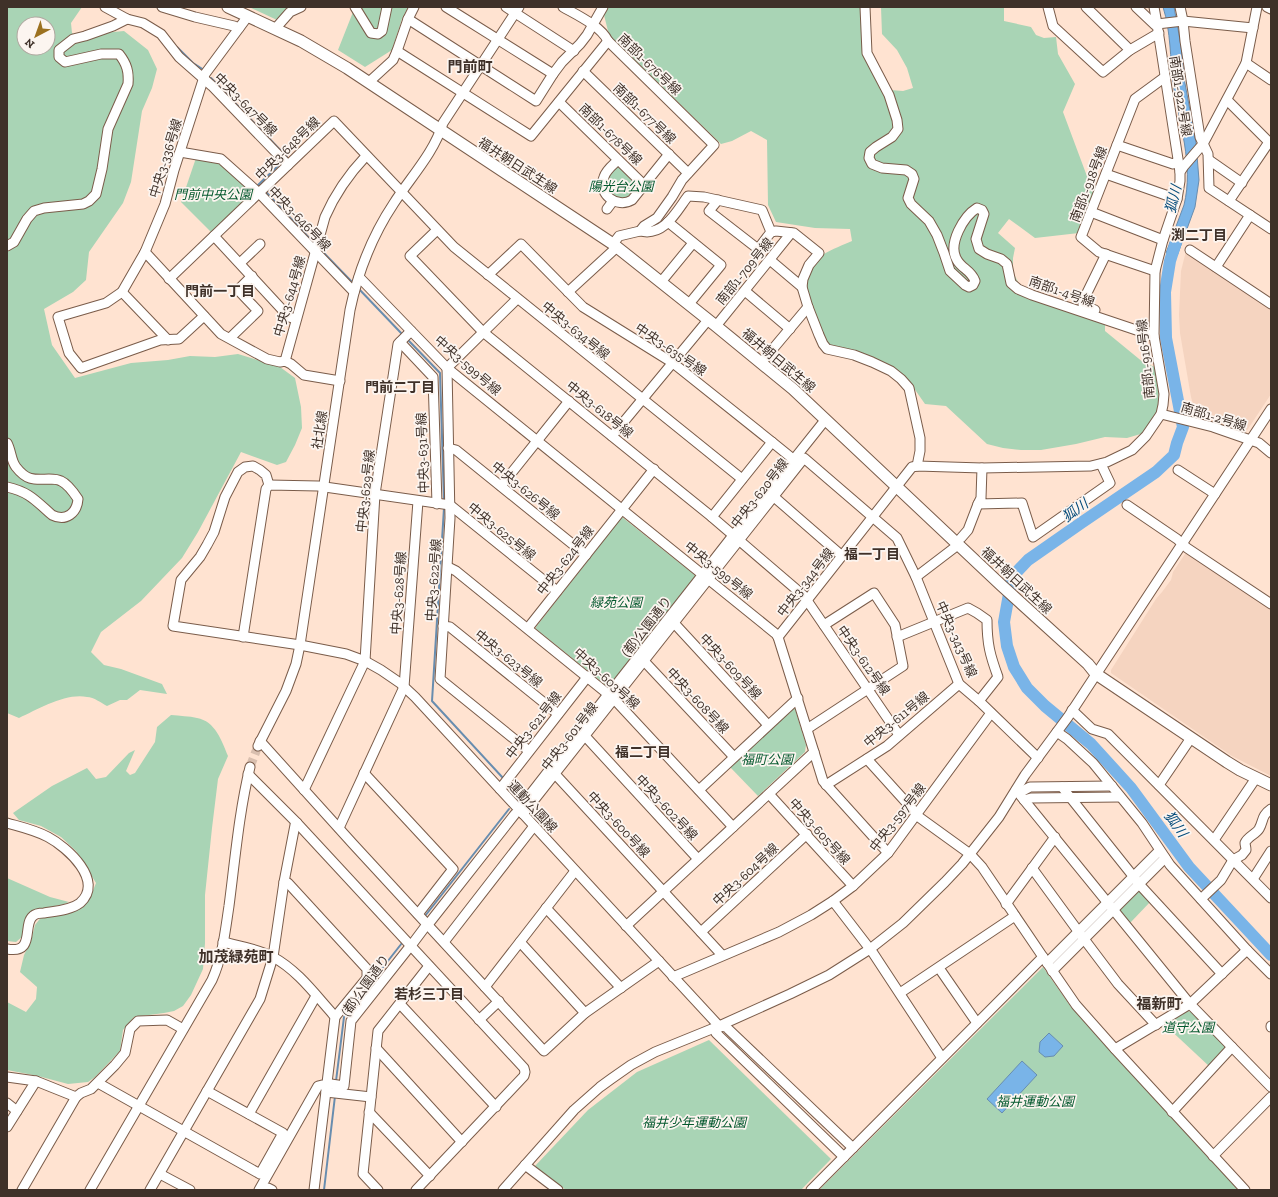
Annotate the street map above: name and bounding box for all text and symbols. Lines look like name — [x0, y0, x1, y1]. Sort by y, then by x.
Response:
north arrow — [16, 16, 56, 56]
street label: 南部1-676号線 — [615, 31, 684, 98]
text: N — [22, 35, 37, 51]
street label: 南部1-922号線 — [1167, 55, 1194, 138]
district label: 門前町 — [447, 58, 493, 76]
street label: 中央3-647号線 — [211, 70, 280, 139]
street label: 南部1-677号線 — [610, 80, 679, 147]
street label: 南部1-678号線 — [576, 101, 645, 168]
street label: 中央3-648号線 — [252, 114, 323, 183]
street label: 中央3-336号線 — [146, 117, 185, 200]
street label: 福井朝日武生線 — [475, 134, 560, 196]
street label: 南部1-918号線 — [1067, 144, 1110, 224]
park label: 陽光台公園 — [588, 179, 655, 194]
water label: 狐川 — [1162, 182, 1186, 215]
street label: 中央3-646号線 — [265, 183, 334, 254]
park label: 門前中央公園 — [174, 187, 254, 202]
district label: 渕二丁目 — [1171, 227, 1227, 244]
street label: 南部1-709号線 — [713, 235, 776, 308]
street label: 中央3-644号線 — [271, 254, 308, 338]
street label: 南部1-4号線 — [1027, 273, 1097, 310]
district label: 門前一丁目 — [185, 283, 255, 300]
street label: 中央3-634号線 — [539, 298, 613, 362]
street label: 南部1-916号線 — [1134, 318, 1157, 400]
street label: 中央3-635号線 — [632, 320, 709, 379]
street label: 福井朝日武生線 — [739, 325, 818, 395]
street label: 中央3-599号線 — [431, 332, 504, 398]
street label: 中央3-618号線 — [563, 378, 636, 441]
district label: 門前二丁目 — [365, 379, 435, 396]
street label: 南部1-2号線 — [1179, 399, 1249, 434]
street label: 社北線 — [309, 410, 330, 451]
street label: 中央3-631号線 — [414, 412, 431, 494]
street label: 中央3-629号線 — [354, 449, 377, 533]
street label: 中央3-620号線 — [728, 456, 791, 531]
street label: 中央3-626号線 — [489, 458, 563, 522]
water label: 狐川 — [1059, 494, 1093, 525]
street label: 中央3-625号線 — [465, 499, 539, 563]
street label: 中央3-624号線 — [534, 523, 597, 598]
street label: 中央3-622号線 — [423, 538, 444, 622]
street label: 中央3-599号線 — [682, 538, 756, 602]
street label: 福井朝日武生線 — [978, 544, 1055, 617]
street label: 中央3-344号線 — [774, 545, 837, 620]
district label: 福一丁目 — [844, 546, 900, 563]
street label: 中央3-628号線 — [388, 551, 409, 635]
street label: (都)公園通り — [618, 593, 675, 659]
park label: 緑苑公園 — [590, 595, 644, 610]
street label: 中央3-343号線 — [933, 599, 980, 680]
street label: 中央3-612号線 — [834, 623, 893, 698]
street label: 中央3-623号線 — [472, 627, 546, 690]
street label: 中央3-609号線 — [697, 631, 765, 702]
street label: 中央3-603号線 — [571, 645, 643, 712]
street label: 中央3-608号線 — [663, 664, 732, 736]
street label: 中央3-621号線 — [502, 689, 564, 762]
street label: 中央3-611号線 — [861, 689, 932, 750]
street label: 中央3-601号線 — [538, 699, 601, 773]
district label: 福二丁目 — [615, 744, 671, 761]
park label: 福町公園 — [741, 752, 795, 767]
street label: 中央3-602号線 — [633, 772, 701, 843]
street label: 運動公園線 — [505, 777, 560, 835]
street label: 中央3-597号線 — [866, 780, 929, 854]
street label: 中央3-600号線 — [584, 788, 653, 860]
street label: 中央3-605号線 — [786, 795, 853, 867]
water label: 狐川 — [1160, 808, 1192, 842]
street label: 中央3-604号線 — [709, 840, 781, 909]
district label: 加茂緑苑町 — [198, 948, 274, 966]
street label: (都)公園通り — [338, 952, 393, 1019]
district label: 若杉三丁目 — [394, 986, 464, 1003]
district label: 福新町 — [1135, 995, 1182, 1013]
park label: 道守公園 — [1162, 1020, 1216, 1035]
park label: 福井運動公園 — [996, 1094, 1076, 1109]
park label: 福井少年運動公園 — [642, 1115, 748, 1130]

